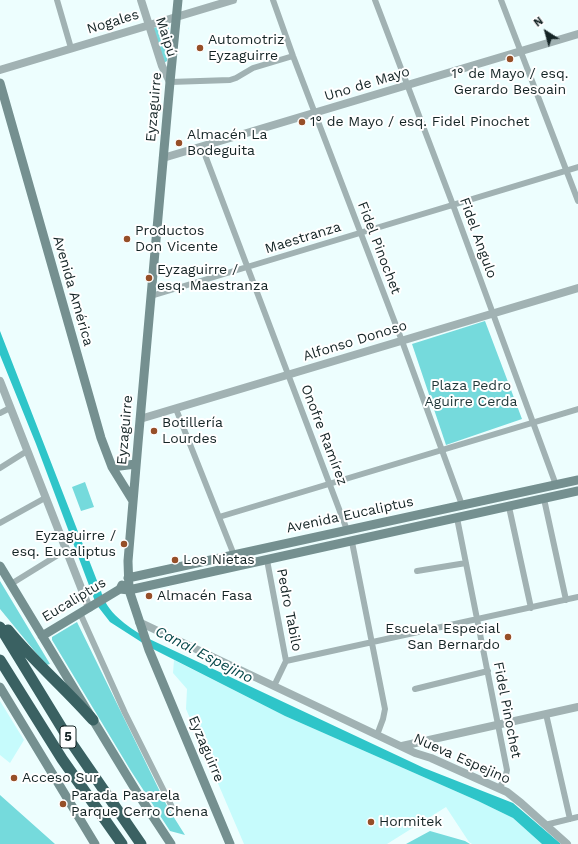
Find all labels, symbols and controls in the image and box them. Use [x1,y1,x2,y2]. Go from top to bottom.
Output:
street label: Nogales [85,6,141,38]
north arrow [526,12,566,52]
text: N [531,14,546,30]
street label: Maipú [152,15,180,59]
place label: Automotriz Eyzaguirre [208,32,284,64]
marker: Automotriz Eyzaguirre [195,43,205,53]
marker: 1° de Mayo / esq. Gerardo Besoain [505,54,515,64]
street label: Uno de Mayo [322,63,412,105]
place label: 1° de Mayo / esq. Gerardo Besoain [452,66,568,98]
street label: Eyzaguirre [143,71,165,143]
place label: 1° de Mayo / esq. Fidel Pinochet [310,114,529,130]
marker: 1° de Mayo / esq. Fidel Pinochet [297,117,307,127]
place label: Almacén La Bodeguita [187,127,267,160]
marker: Almacén La Bodeguita [174,138,184,148]
street label: Fidel Angulo [456,195,500,281]
street label: Fidel Pinochet [354,199,404,297]
street label: Maestranza [263,218,343,258]
place label: Productos Don Vicente [135,223,218,256]
street label: Avenida América [49,234,97,348]
marker: Productos Don Vicente [122,234,132,244]
place label: Eyzaguirre / esq. Maestranza [157,262,268,294]
marker: Eyzaguirre / esq. Maestranza [144,273,154,283]
street label: Alfonso Donoso [301,317,409,365]
park label: Plaza Pedro Aguirre Cerda [425,378,517,410]
street label: Onofre Ramírez [297,382,351,488]
street label: Eyzaguirre [114,394,136,466]
place label: Botillería Lourdes [162,415,223,448]
marker: Botillería Lourdes [149,426,159,436]
street label: Avenida Eucaliptus [285,493,415,537]
place label: Eyzaguirre / esq. Eucaliptus [12,528,116,560]
marker: Eyzaguirre / esq. Eucaliptus [119,539,129,549]
place label: Los Nietas [183,552,255,568]
marker: Los Nietas [170,555,180,565]
street label: Pedro Tabilo [273,567,305,653]
street label: Eucaliptus [39,574,109,626]
place label: Almacén Fasa [157,588,252,604]
marker: Almacén Fasa [144,591,154,601]
place label: Escuela Especial San Bernardo [385,621,500,654]
water label: Canal Espejino [152,623,256,687]
marker: Escuela Especial San Bernardo [503,632,513,642]
street label: Fidel Pinochet [489,660,525,760]
street label: Eyzaguirre [185,713,227,785]
road number: 5 [60,726,76,748]
street label: Nueva Espejino [411,730,513,788]
place label: Acceso Sur [22,770,99,786]
marker: Acceso Sur [9,773,19,783]
place label: Parada Pasarela Parque Cerro Chena [71,788,208,820]
marker: Parada Pasarela Parque Cerro Chena [58,799,68,809]
place label: Hormitek [379,814,442,830]
marker: Hormitek [366,817,376,827]

